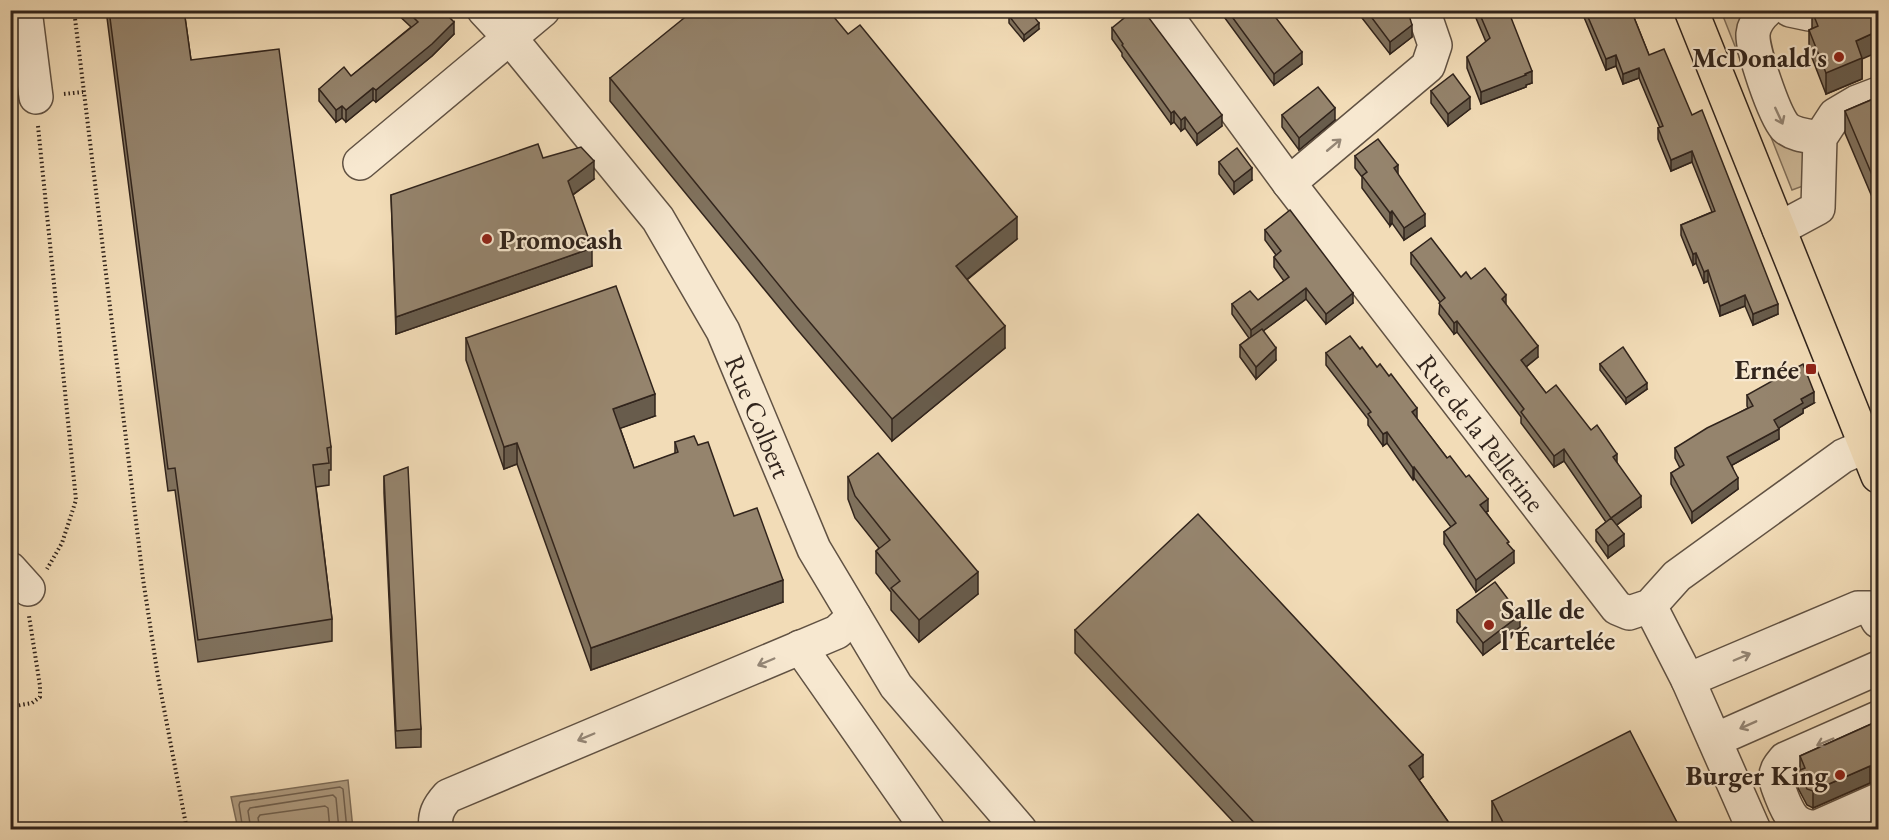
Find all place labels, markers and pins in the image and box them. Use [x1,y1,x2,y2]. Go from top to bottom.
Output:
place label: McDonald's [1692,40,1827,75]
marker: McDonald's [1832,50,1846,64]
place label: Promocash [499,222,623,257]
marker: Promocash [480,232,494,246]
place label: Ernée [1735,352,1799,387]
marker: Ernée [1804,362,1818,376]
place label: Salle de l'Écartelée [1501,592,1615,658]
marker: Salle de l'Écartelée [1482,618,1496,632]
place label: Burger King [1686,758,1828,793]
marker: Burger King [1833,768,1847,782]

